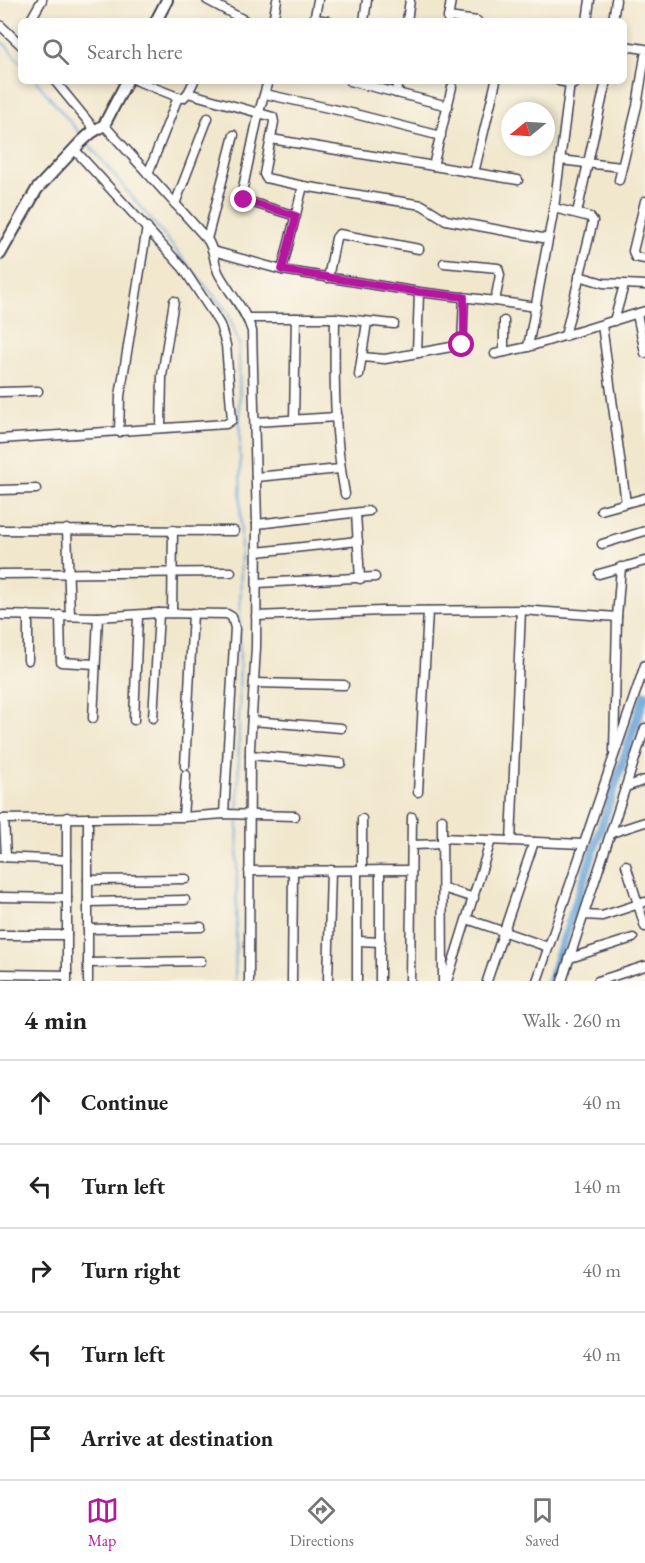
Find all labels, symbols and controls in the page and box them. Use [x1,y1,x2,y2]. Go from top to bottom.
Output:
search box [18,18,627,84]
icon: search [39,35,72,68]
text: Search here [87,37,182,66]
north arrow [501,102,555,156]
route end [230,186,256,212]
route start [448,331,474,357]
text: 4 min [24,1003,87,1037]
text: Walk · 260 m [522,1007,621,1033]
icon: ahead [24,1086,57,1119]
text: Continue [81,1088,168,1117]
text: 40 m [582,1089,621,1115]
icon: left [24,1170,57,1203]
text: Turn left [81,1172,165,1201]
text: 140 m [573,1173,621,1199]
icon: right [24,1254,57,1287]
text: Turn right [81,1256,180,1285]
text: 40 m [582,1257,621,1283]
icon: left [24,1338,57,1371]
text: Turn left [81,1340,165,1369]
text: 40 m [582,1341,621,1367]
icon: arrive [24,1422,57,1455]
text: Arrive at destination [81,1424,273,1453]
tab: Map [86,1494,119,1551]
tab: Directions [290,1494,354,1551]
tab: Saved [525,1494,559,1551]

